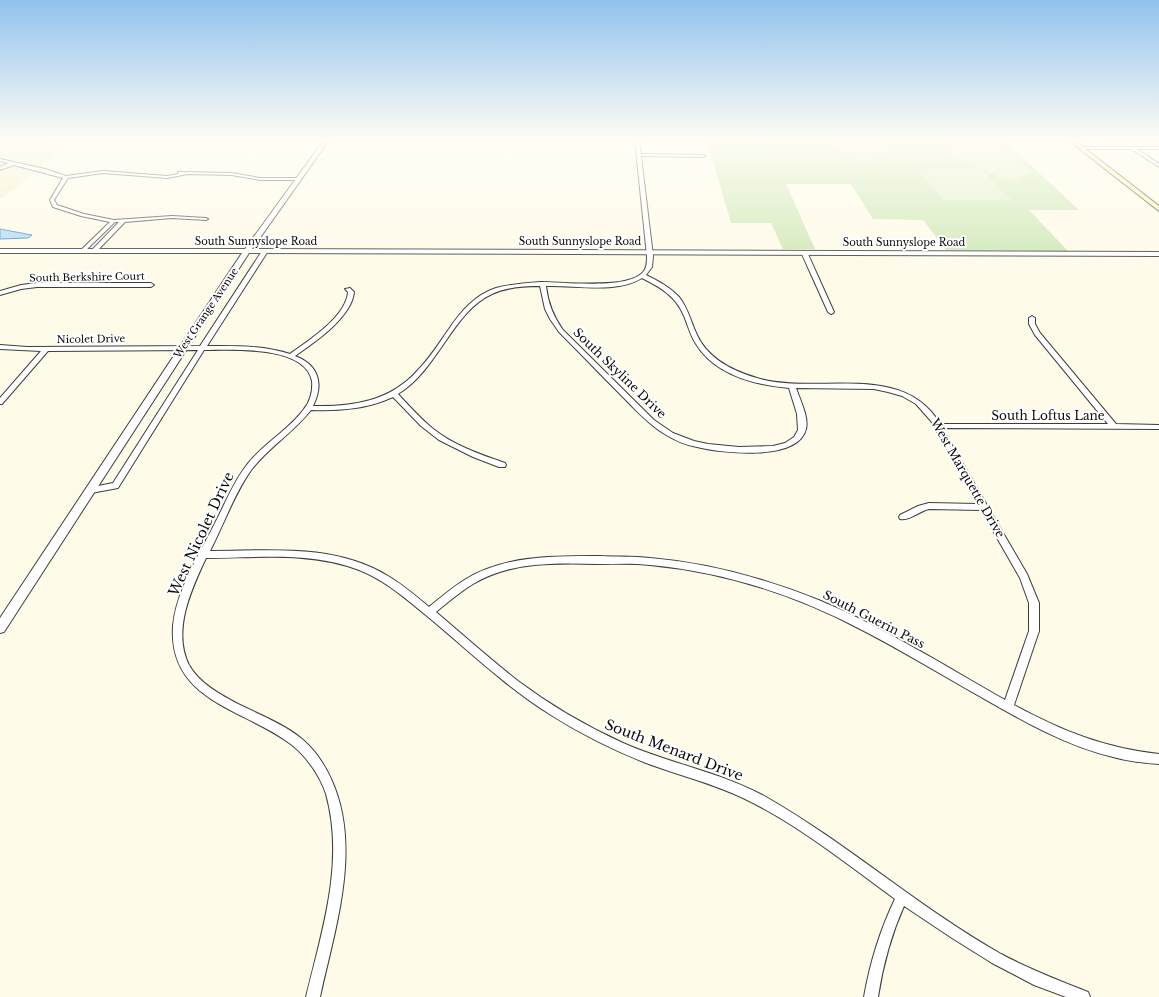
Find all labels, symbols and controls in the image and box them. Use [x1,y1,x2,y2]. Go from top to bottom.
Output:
street label: South Sunnyslope Road [195,235,318,248]
street label: South Sunnyslope Road [519,235,642,248]
street label: South Sunnyslope Road [843,236,966,249]
street label: West Grange Avenue [170,265,241,361]
street label: South Berkshire Court [29,269,145,285]
street label: South Skyline Drive [570,325,670,421]
street label: Nicolet Drive [57,332,126,346]
street label: South Loftus Lane [991,408,1105,423]
street label: West Marquette Drive [927,415,1008,540]
street label: West Nicolet Drive [164,469,238,600]
street label: South Guerin Pass [821,587,927,651]
street label: South Menard Drive [602,715,746,785]

